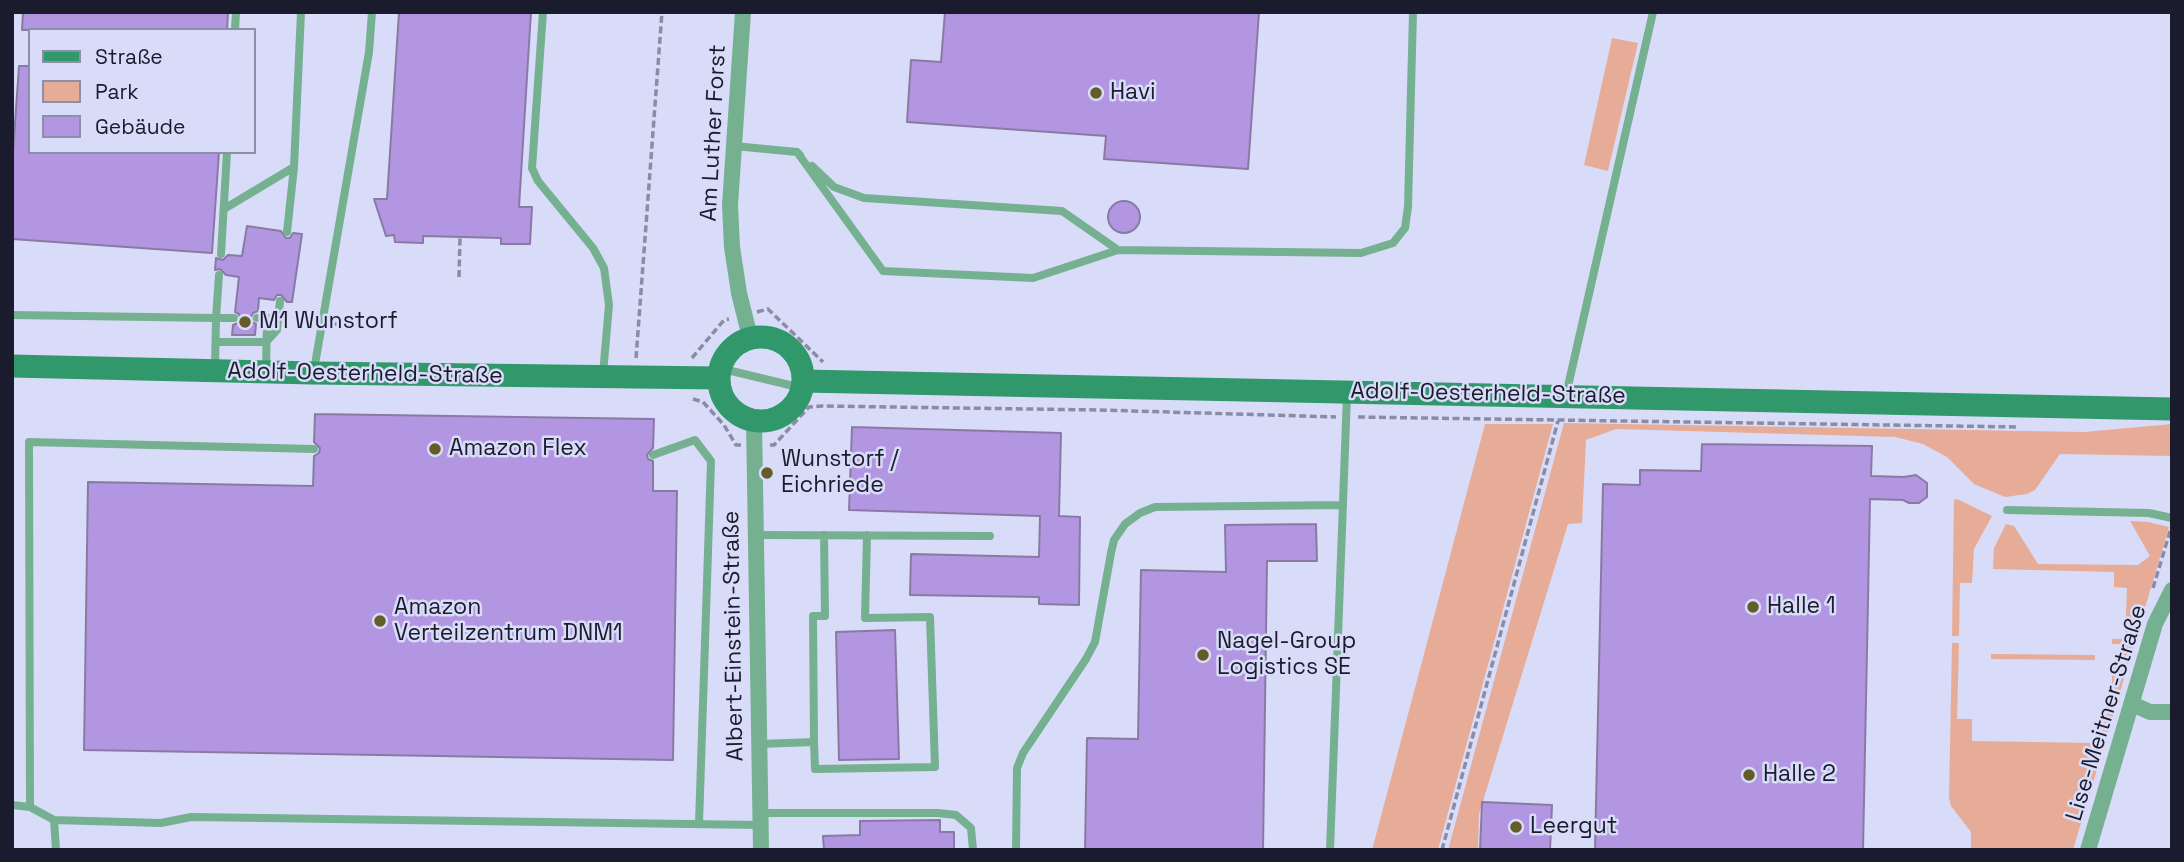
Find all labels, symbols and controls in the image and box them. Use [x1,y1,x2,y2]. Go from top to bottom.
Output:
legend [28,28,256,154]
text: Straße [95,43,163,70]
street label: Am Luther Forst [696,44,732,222]
text: Park [95,78,139,105]
place label: Havi [1110,79,1156,107]
marker: Havi [1088,85,1104,101]
text: Gebäude [95,113,185,140]
place label: M1 Wunstorf [259,308,398,336]
marker: M1 Wunstorf [237,314,253,330]
street label: Adolf-Oesterheld-Straße [227,358,503,390]
street label: Adolf-Oesterheld-Straße [1350,378,1626,410]
place label: Amazon Flex [449,435,587,463]
marker: Amazon Flex [427,441,443,457]
place label: Wunstorf / Eichriede [781,446,899,500]
marker: Wunstorf / Eichriede [759,465,775,481]
street label: Albert-Einstein-Straße [718,510,750,762]
place label: Halle 1 [1767,593,1836,621]
place label: Amazon Verteilzentrum DNM1 [394,594,623,648]
marker: Halle 1 [1745,599,1761,615]
street label: Lise-Meitner-Straße [2061,602,2153,824]
marker: Amazon Verteilzentrum DNM1 [372,613,388,629]
place label: Nagel-Group Logistics SE [1217,628,1356,682]
marker: Nagel-Group Logistics SE [1195,647,1211,663]
place label: Halle 2 [1763,761,1836,789]
marker: Halle 2 [1741,767,1757,783]
place label: Leergut [1530,813,1617,841]
marker: Leergut [1508,819,1524,835]

